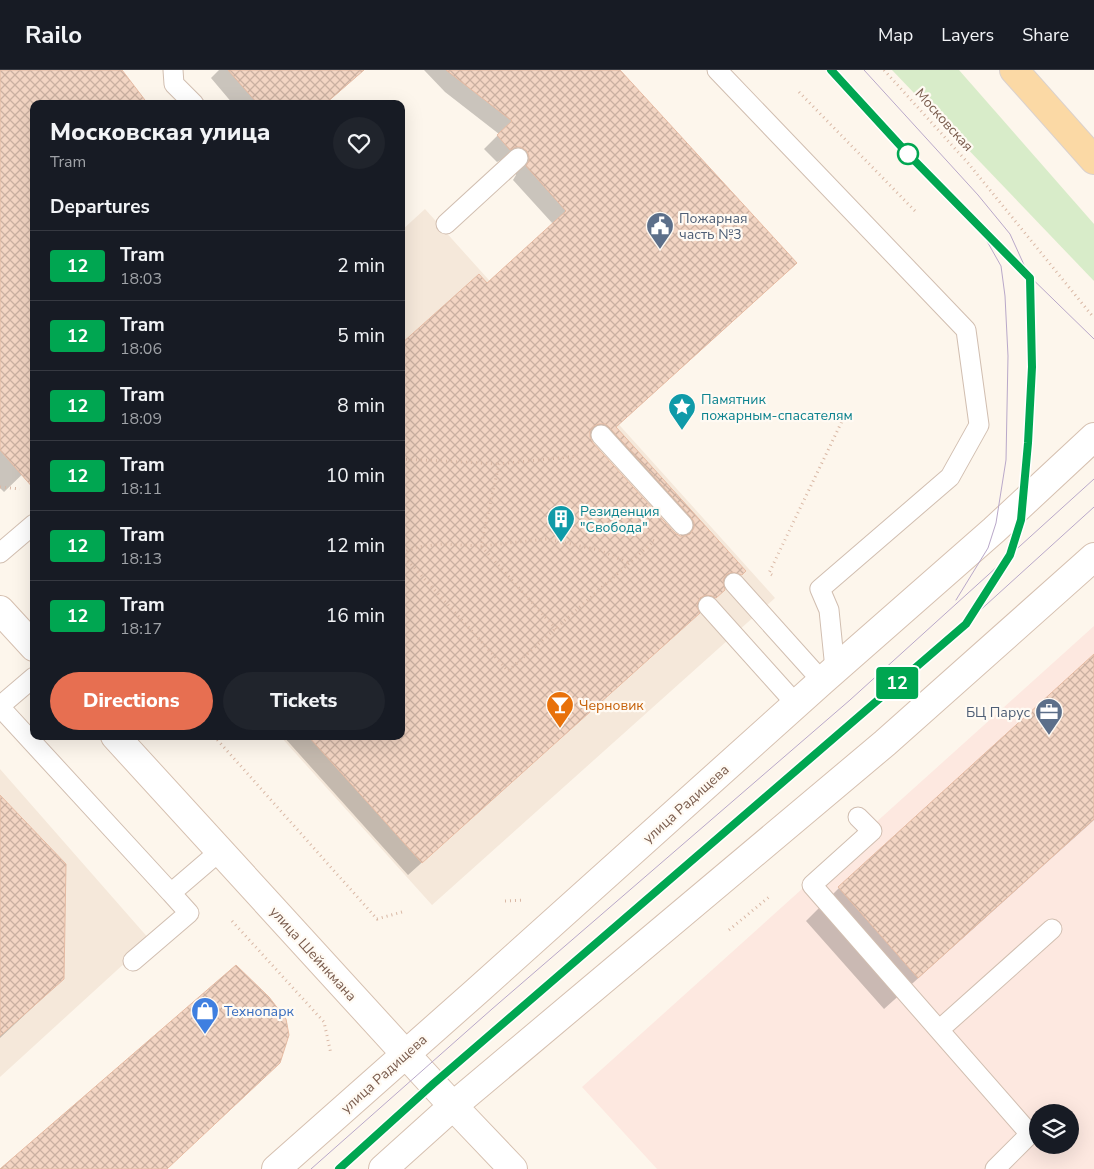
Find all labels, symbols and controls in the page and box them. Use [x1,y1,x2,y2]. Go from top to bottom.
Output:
text: Railo [25,19,82,51]
text: Map [878,23,913,47]
text: Layers [941,23,994,47]
text: Share [1022,23,1069,47]
street label: Московская [911,84,977,156]
text: Московская улица [50,116,271,148]
button: heart [333,117,385,169]
unlabelled marker [897,143,919,165]
text: Tram [50,151,86,173]
text: Departures [50,194,150,220]
place label: Пожарная часть №3 [679,209,748,244]
public building icon: Пожарная часть №3 [645,211,675,250]
text: Tram [120,242,165,268]
text: 2 min [337,253,385,279]
text: 12 [67,254,88,278]
text: 18:03 [120,268,162,290]
text: Tram [120,312,165,338]
text: 5 min [337,323,385,349]
text: 12 [67,324,88,348]
text: 18:06 [120,338,162,360]
text: Tram [120,382,165,408]
place label: Памятник пожарным-спасателям [701,390,853,425]
place icon: Памятник пожарным-спасателям [667,392,697,431]
text: 8 min [337,393,385,419]
text: 12 [67,394,88,418]
text: 18:09 [120,408,162,430]
text: Tram [120,452,165,478]
text: 10 min [326,463,385,489]
text: 12 [67,464,88,488]
text: 18:11 [120,478,162,500]
place label: Резиденция "Свобода" [580,502,660,537]
building icon: Резиденция "Свобода" [546,504,576,543]
text: Tram [120,522,165,548]
text: 12 min [326,533,385,559]
text: 12 [67,534,88,558]
text: 18:13 [120,548,162,570]
text: Tram [120,592,165,618]
text: 16 min [326,603,385,629]
text: 12 [67,604,88,628]
text: 18:17 [120,618,162,640]
line badge: 12 [874,667,920,699]
text: 12 [886,671,908,695]
button: Directions [50,672,213,730]
button: Tickets [223,672,385,730]
bar icon: Черновик [545,690,575,729]
place label: Черновик [579,696,644,715]
office icon: БЦ Парус [1034,697,1064,736]
place label: БЦ Парус [966,703,1030,722]
street label: улица Радищева [639,760,733,848]
street label: улица Шейнкмана [265,903,361,1005]
shop icon: Технопарк [190,996,220,1035]
place label: Технопарк [224,1002,294,1021]
street label: улица Радищева [337,1030,431,1118]
map controls [1029,1104,1079,1154]
button: layers [1029,1104,1079,1154]

